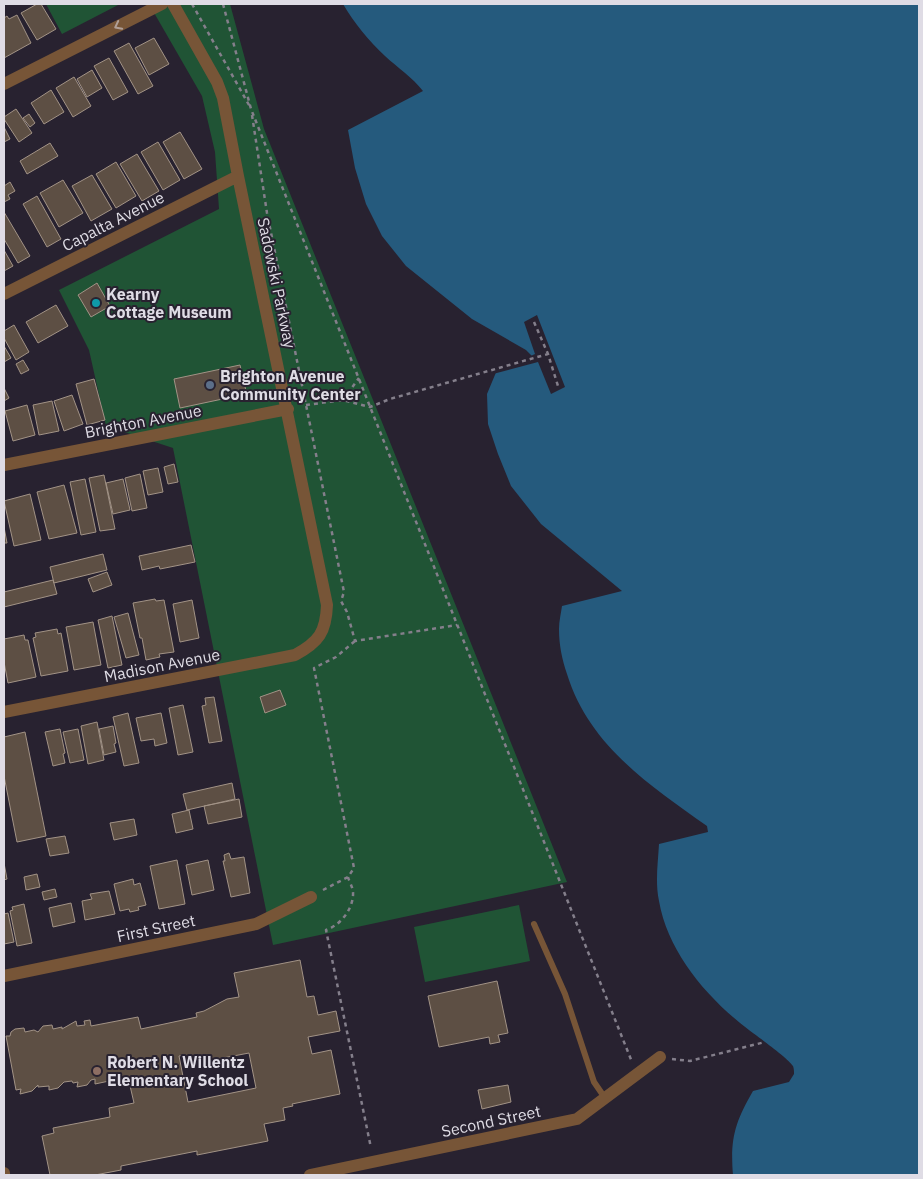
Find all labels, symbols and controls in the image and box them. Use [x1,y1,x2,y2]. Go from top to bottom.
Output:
one-way arrow [114,20,123,30]
street label: Capalta Avenue [59,187,168,255]
street label: Sadowski Parkway [253,216,301,350]
place label: Kearny Cottage Museum [106,284,232,322]
marker: Kearny Cottage Museum [90,297,102,309]
place label: Brighton Avenue Community Center [220,366,361,404]
marker: Brighton Avenue Community Center [204,379,216,391]
street label: Brighton Avenue [83,400,203,442]
street label: Madison Avenue [102,644,222,686]
street label: First Street [115,910,197,946]
place label: Robert N. Willentz Elementary School [107,1052,248,1090]
marker: Robert N. Willentz Elementary School [91,1065,103,1077]
street label: Second Street [440,1101,542,1141]

